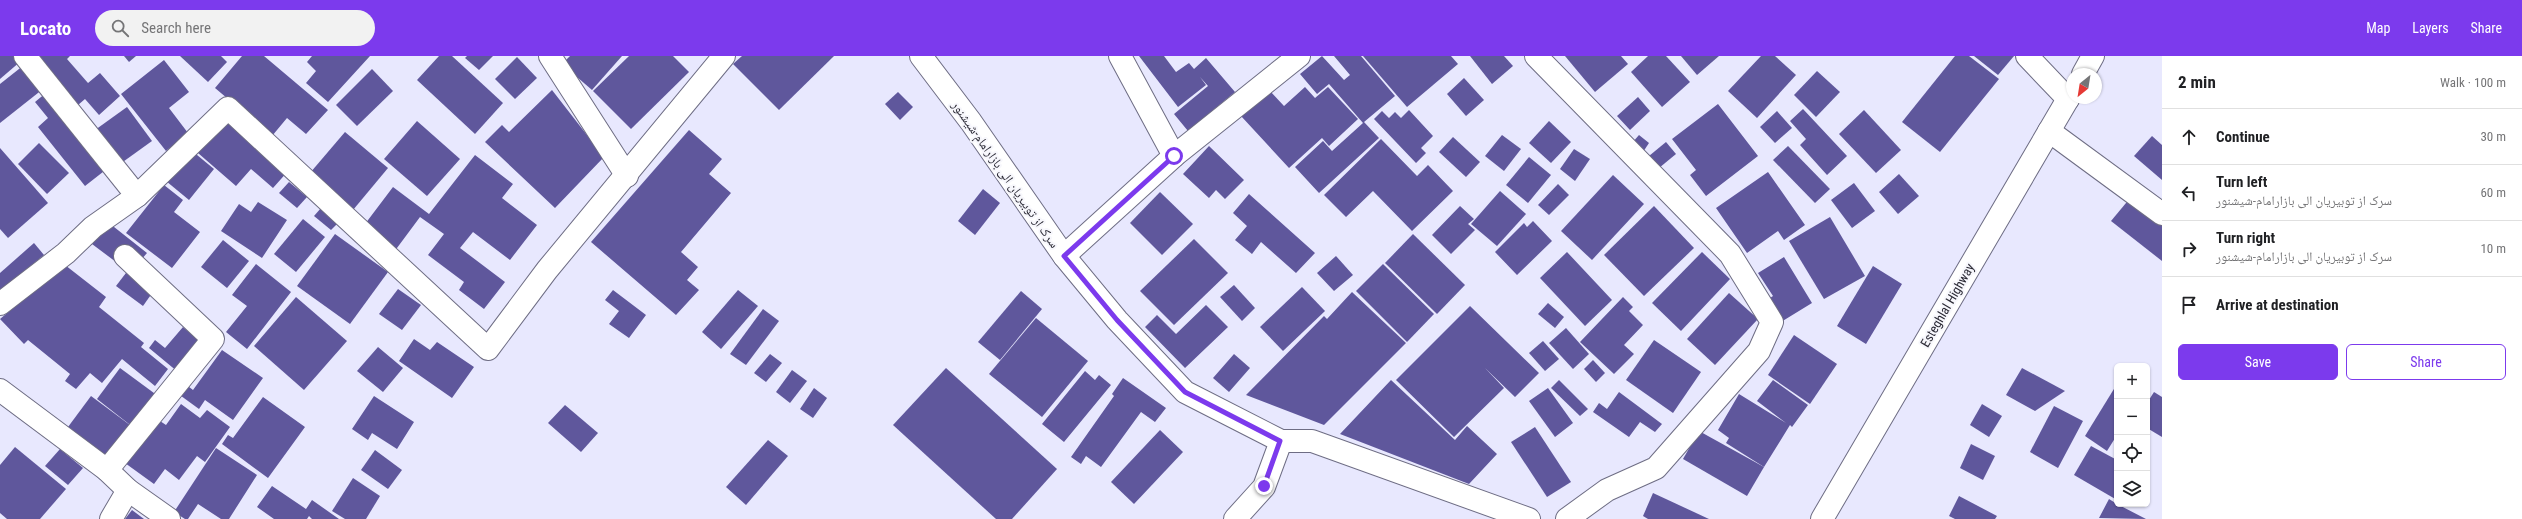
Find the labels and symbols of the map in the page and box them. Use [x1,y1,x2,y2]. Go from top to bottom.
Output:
north arrow [2066,68,2102,104]
street label: سرک از توبیریان الی بازارامام-شیشنور [948,97,1062,251]
route start [1165,147,1183,165]
street label: Esteghlal Highway [1917,260,1978,350]
route end [1255,477,1273,495]

